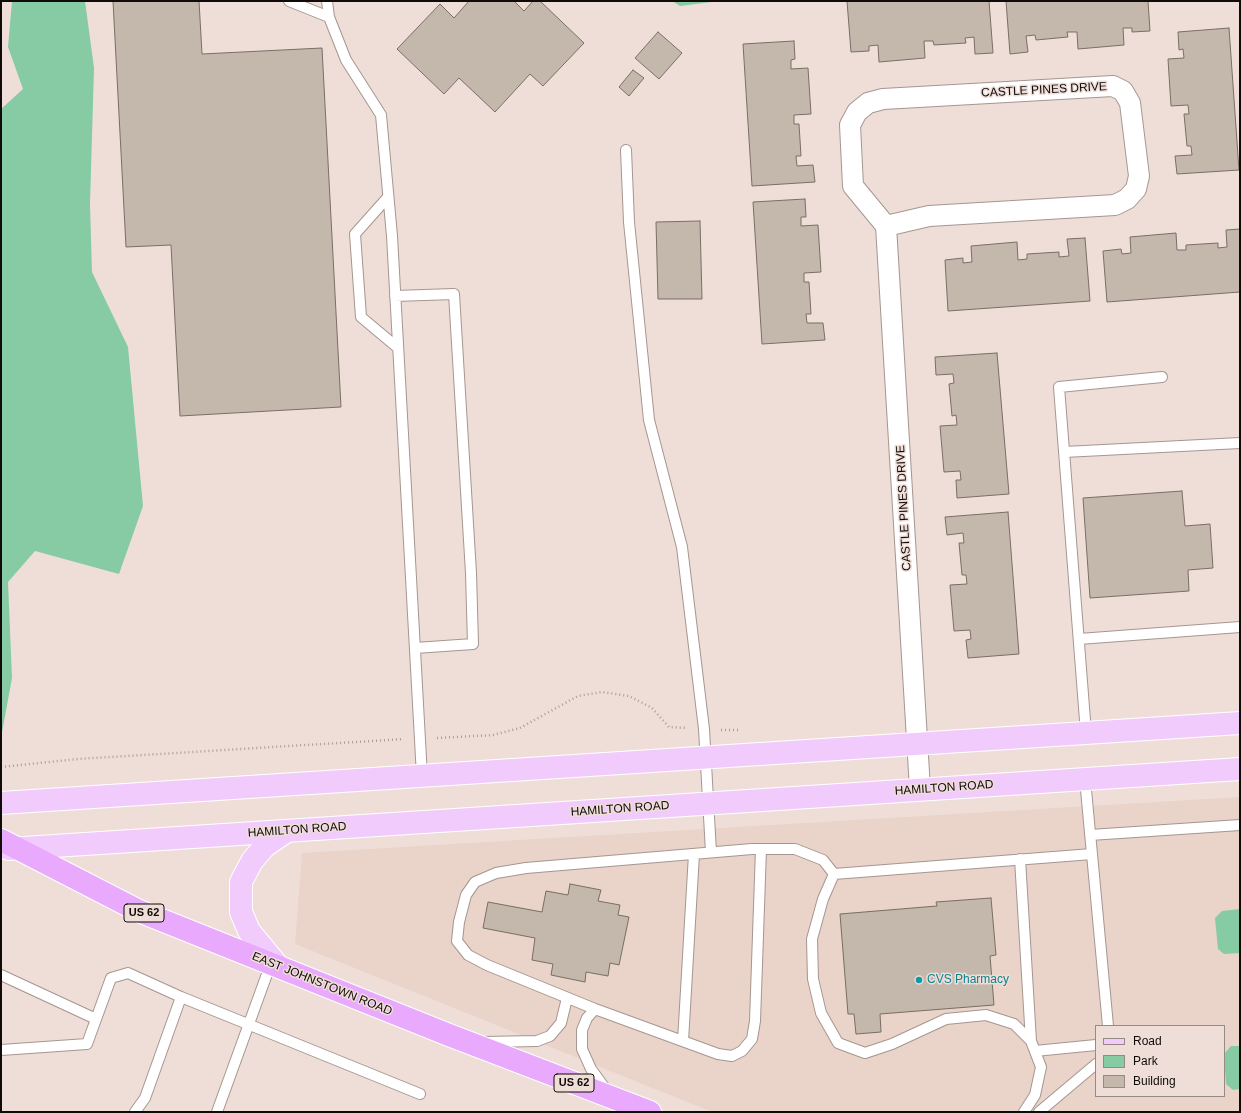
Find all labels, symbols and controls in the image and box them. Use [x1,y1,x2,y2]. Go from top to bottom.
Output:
street label: CASTLE PINES DRIVE [981,80,1107,100]
street label: CASTLE PINES DRIVE [894,445,914,571]
street label: HAMILTON ROAD [894,777,994,799]
street label: HAMILTON ROAD [570,798,670,820]
street label: HAMILTON ROAD [247,819,347,841]
road number: US 62 [124,904,164,922]
street label: EAST JOHNSTOWN ROAD [250,949,394,1019]
place label: CVS Pharmacy [927,973,1009,987]
marker: CVS Pharmacy [914,975,924,985]
legend [1095,1025,1225,1097]
text: Road [1133,1034,1162,1048]
text: Park [1133,1054,1158,1068]
road number: US 62 [554,1074,594,1092]
text: Building [1133,1074,1176,1088]

